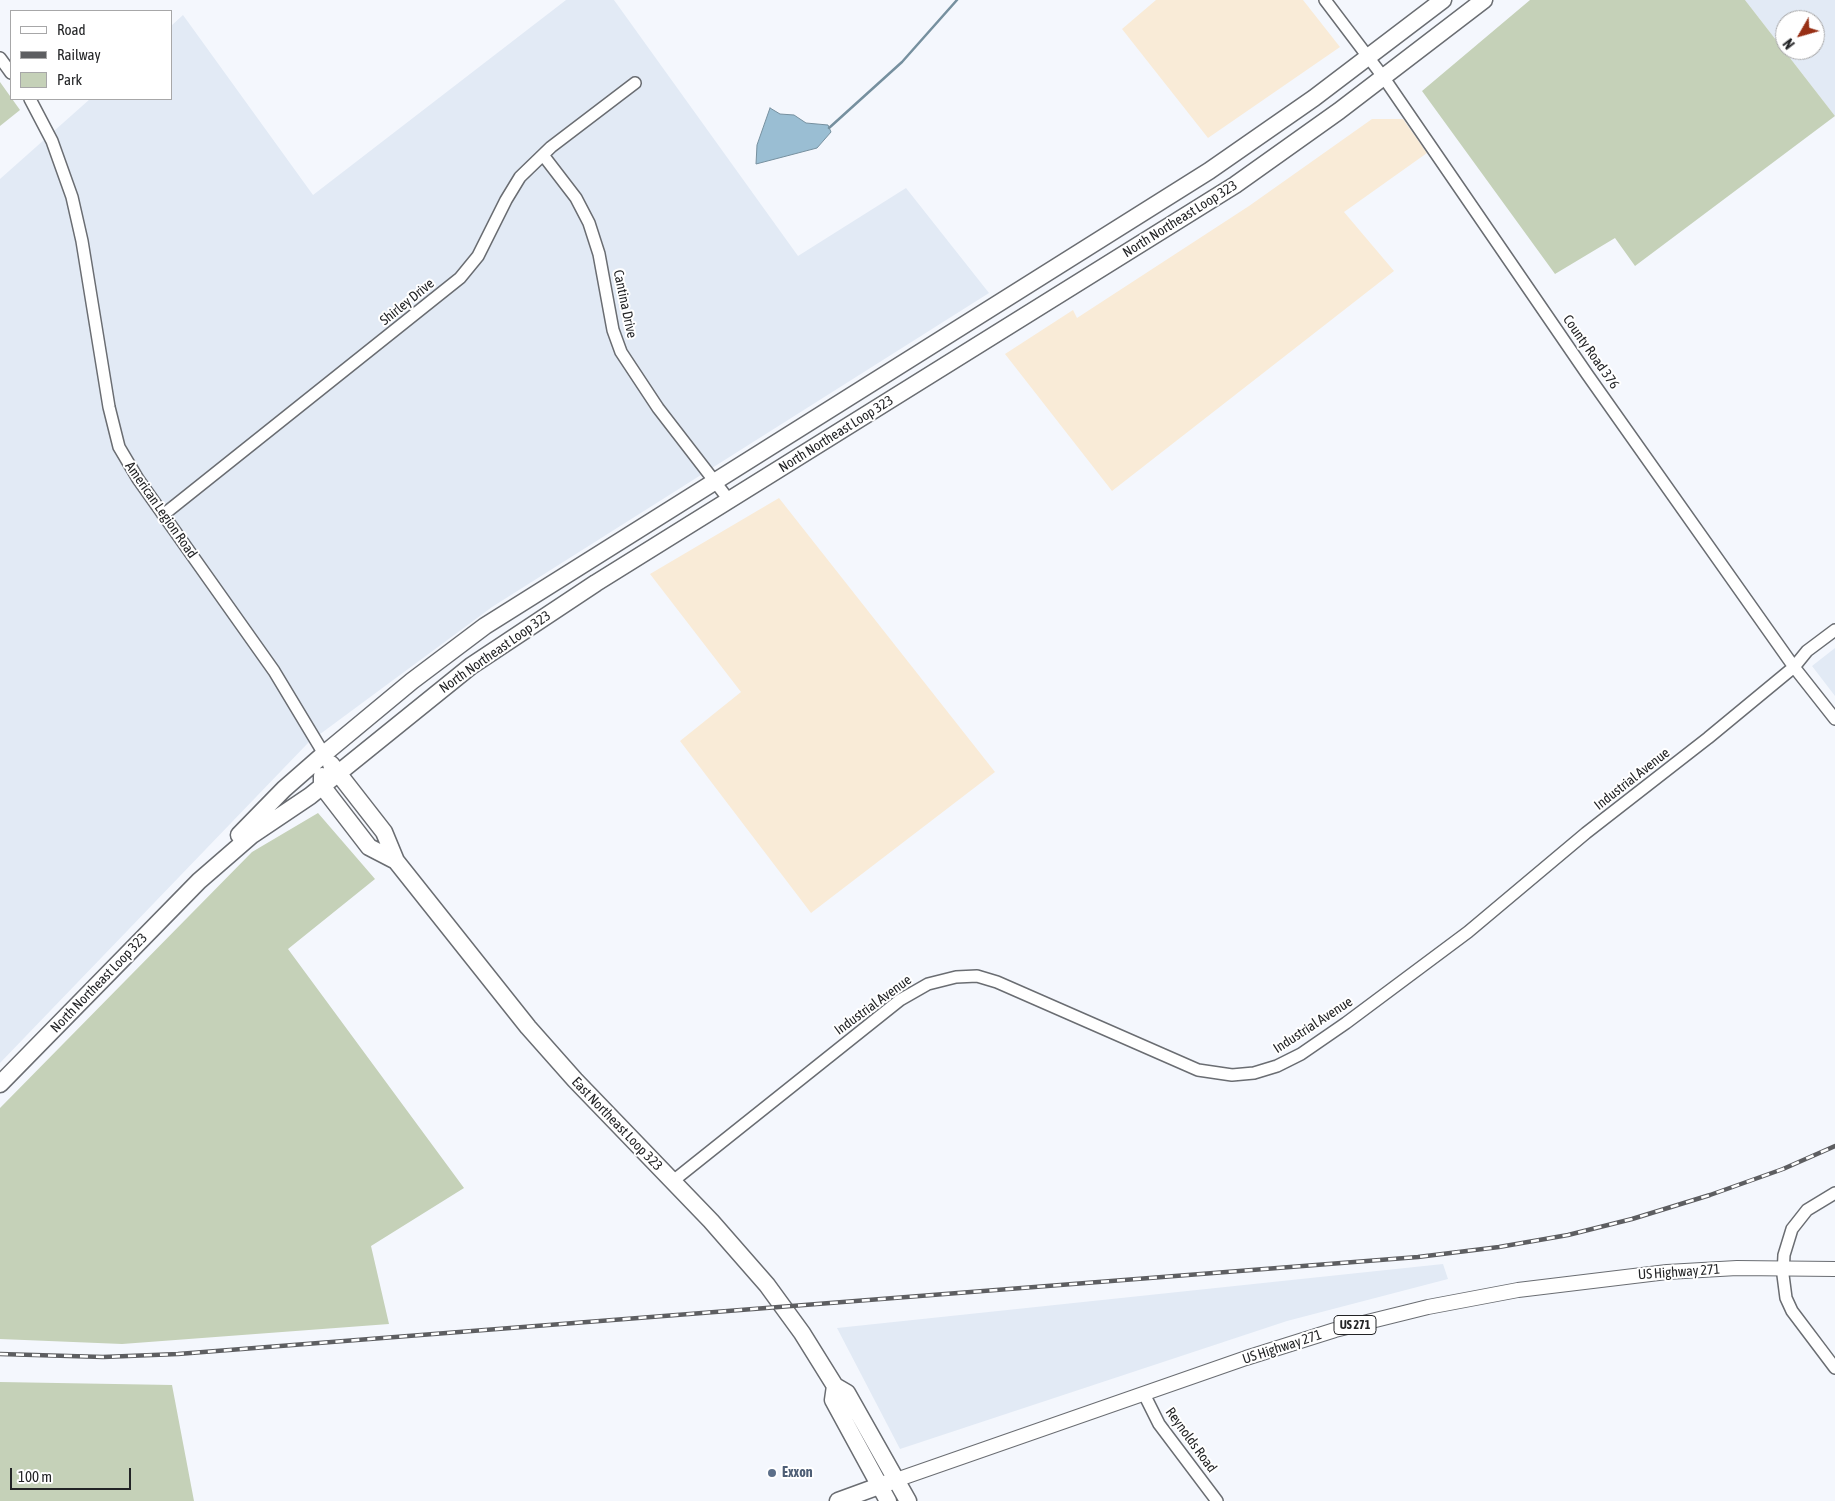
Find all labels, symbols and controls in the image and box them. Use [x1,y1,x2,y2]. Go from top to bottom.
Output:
legend [10,10,172,100]
north arrow [1775,10,1825,60]
text: Road [57,21,86,38]
text: N [1780,35,1798,52]
text: Railway [57,46,101,63]
text: Park [57,71,82,88]
street label: North Northeast Loop 323 [1120,177,1240,261]
street label: Cantina Drive [610,268,640,340]
street label: Shirley Drive [377,275,437,329]
street label: County Road 376 [1559,312,1623,392]
street label: North Northeast Loop 323 [776,392,896,476]
street label: American Legion Road [121,458,201,562]
street label: North Northeast Loop 323 [436,607,554,697]
street label: Industrial Avenue [1591,744,1673,814]
street label: North Northeast Loop 323 [47,930,151,1036]
street label: Industrial Avenue [831,971,915,1039]
street label: Industrial Avenue [1270,993,1356,1057]
street label: East Northeast Loop 323 [568,1074,666,1174]
street label: US Highway 271 [1637,1261,1721,1283]
road number: US 271 [1334,1316,1376,1334]
street label: US Highway 271 [1240,1326,1324,1368]
street label: Reynolds Road [1162,1404,1220,1476]
scale bar [12,1458,134,1490]
place label: Exxon [782,1465,813,1481]
marker: Exxon [766,1467,778,1479]
text: 100 m [18,1468,52,1485]

